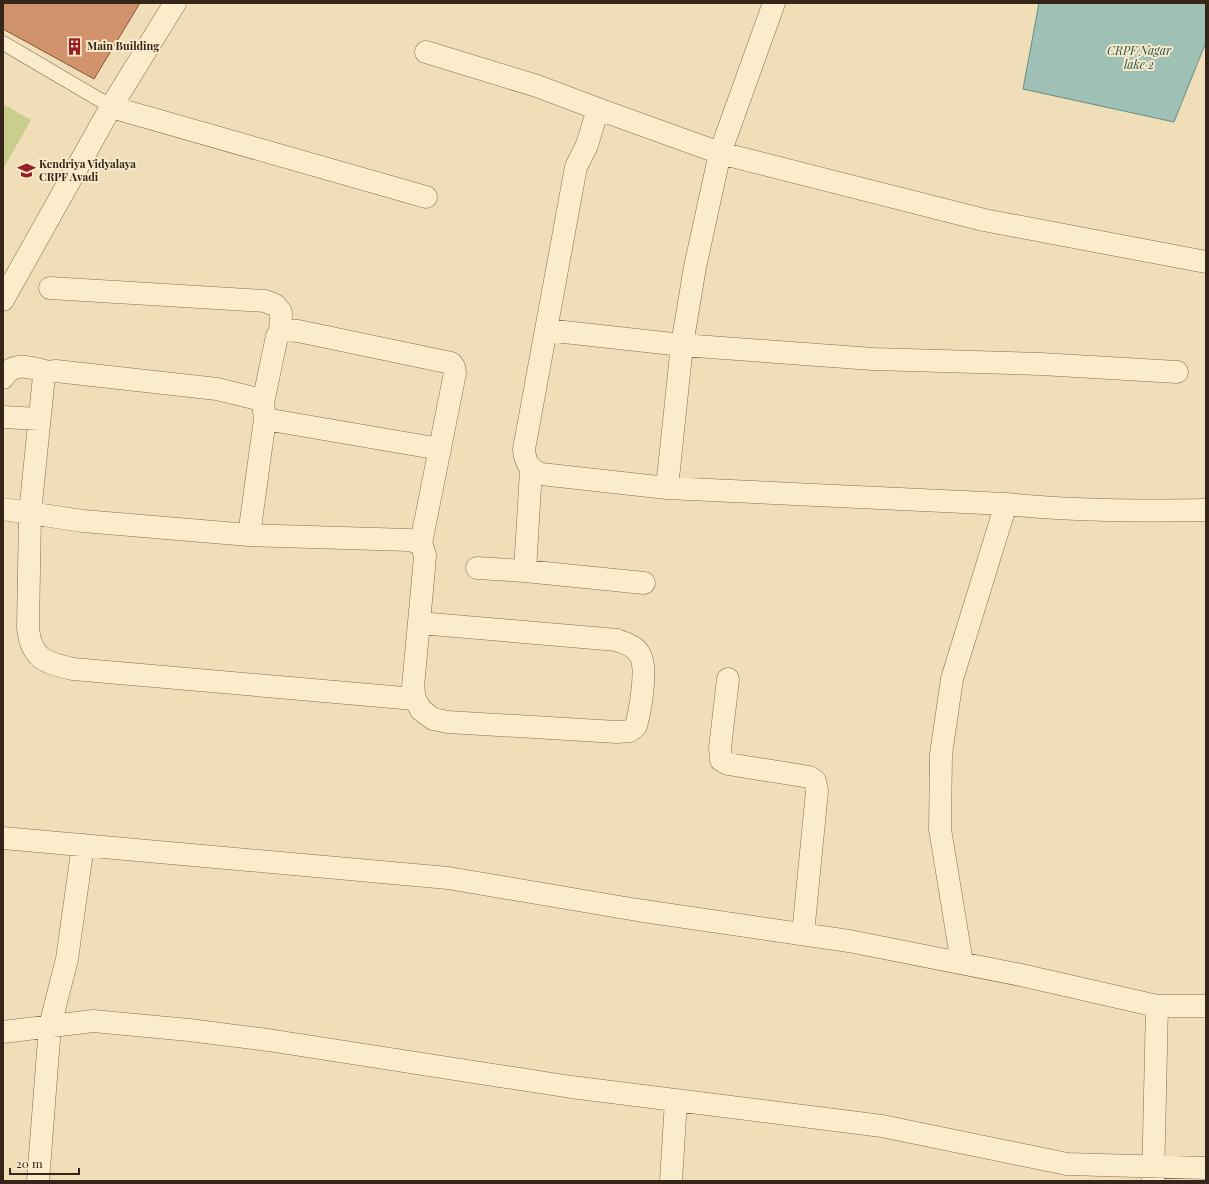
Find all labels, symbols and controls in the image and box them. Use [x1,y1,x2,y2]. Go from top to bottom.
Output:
building icon: Main Building [64,36,84,56]
place label: Main Building [87,38,160,53]
water label: CRPF Nagar lake 2 [1107,42,1172,72]
place label: Kendriya Vidyalaya CRPF Avadi [39,156,136,184]
school or university icon: Kendriya Vidyalaya CRPF Avadi [16,160,36,180]
scale bar [10,1150,79,1176]
text: 20 m [16,1155,43,1171]

